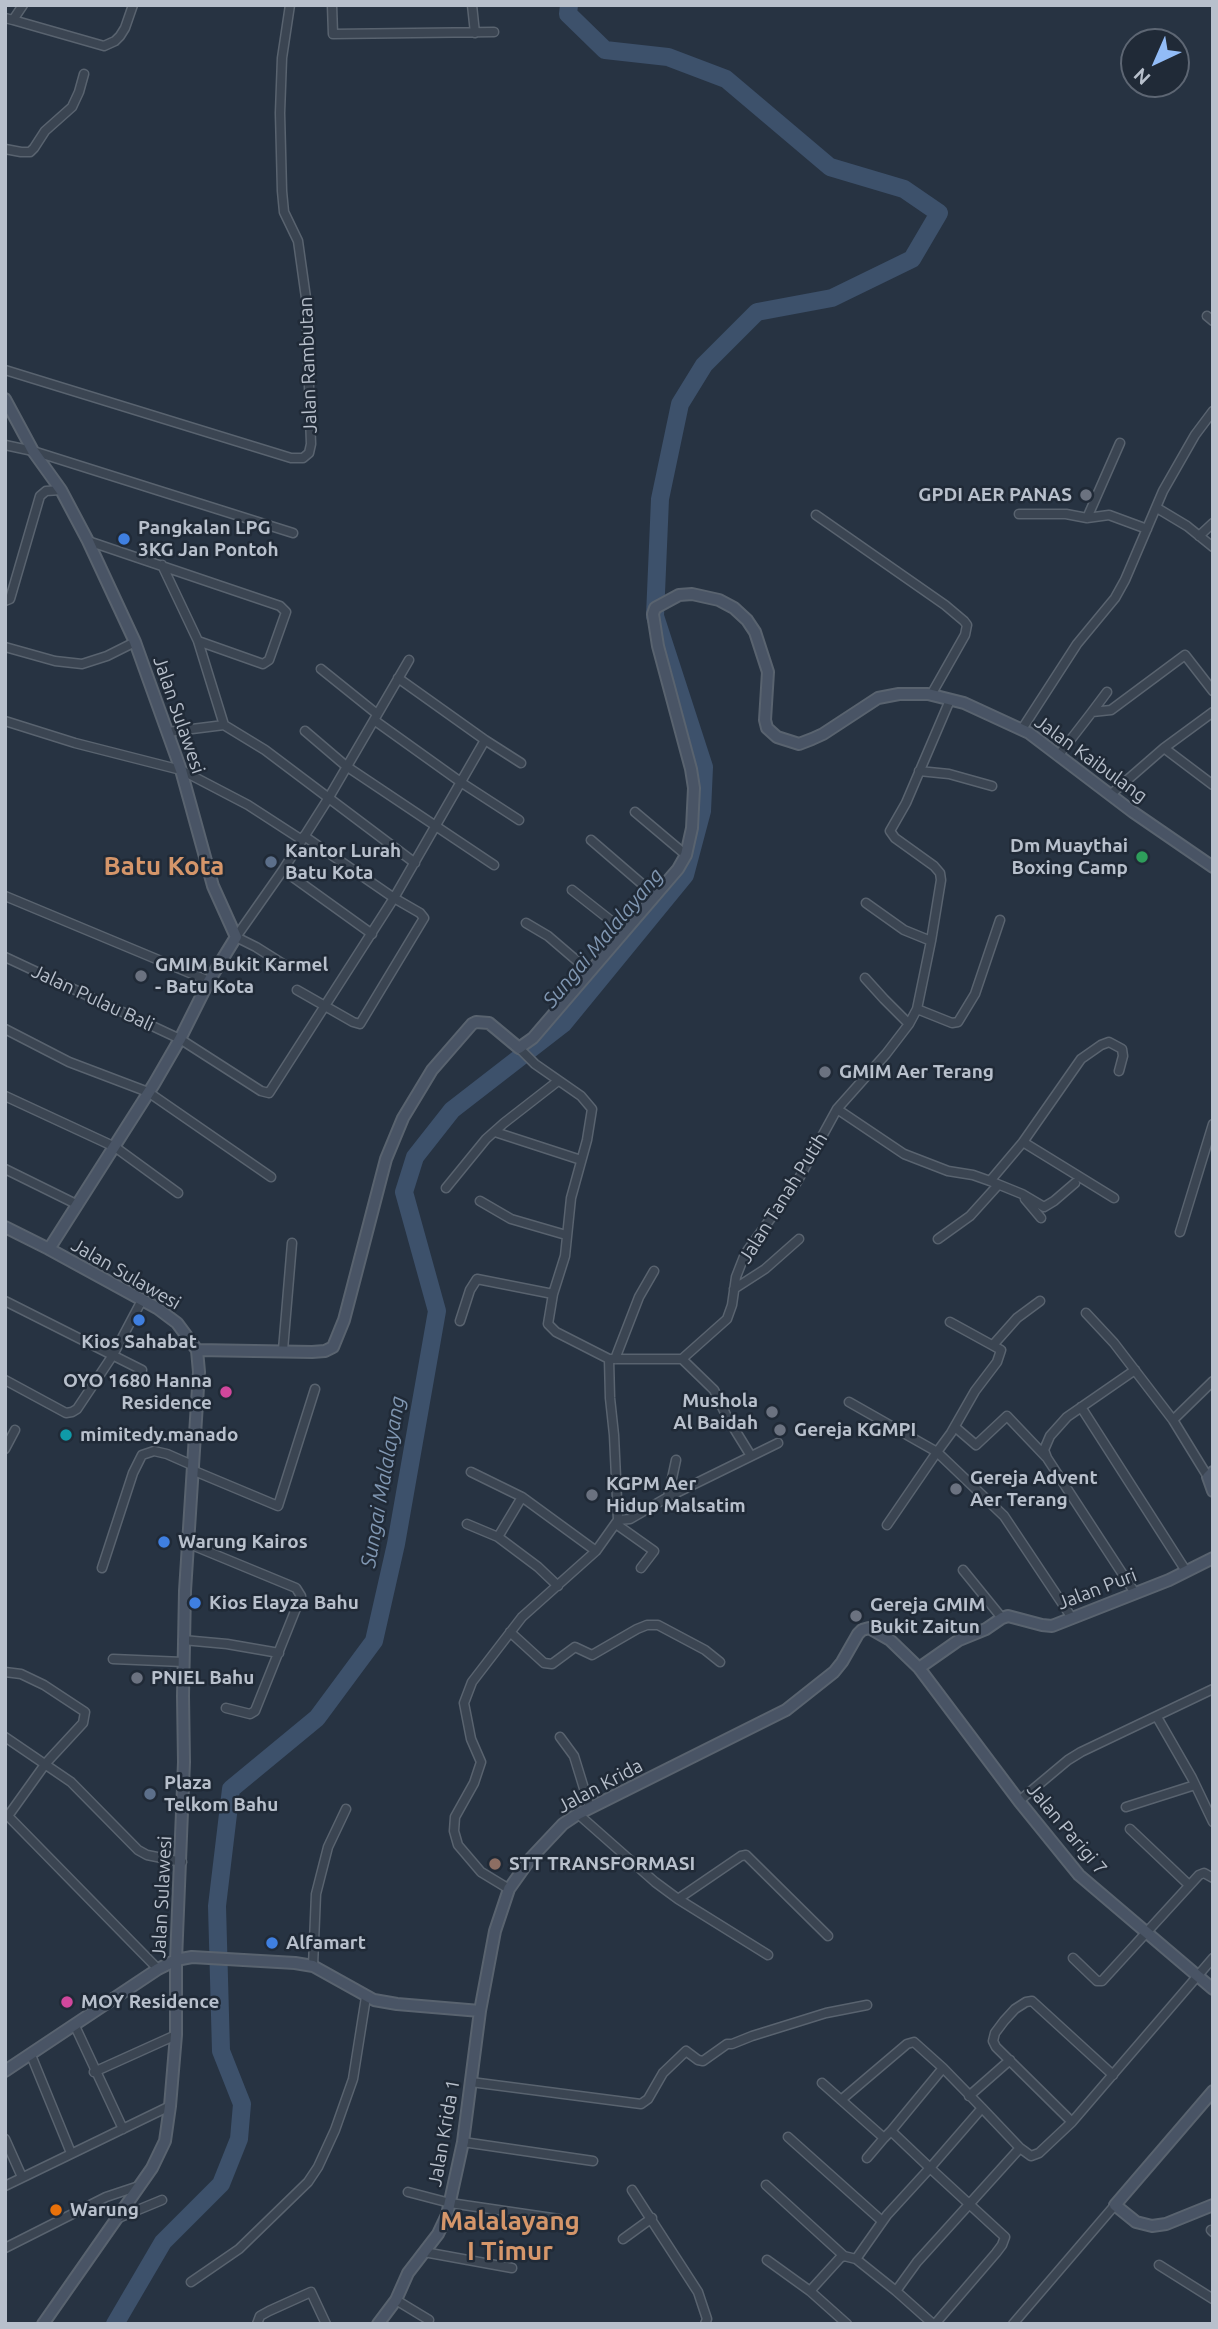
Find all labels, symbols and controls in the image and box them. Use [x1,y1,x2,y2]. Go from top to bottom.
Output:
north arrow [1120,28,1190,98]
text: N [1129,64,1155,90]
street label: Jalan Rambutan [294,296,322,434]
place label: GPDI AER PANAS [918,484,1072,506]
marker: GPDI AER PANAS [1078,487,1094,503]
place label: Pangkalan LPG 3KG Jan Pontoh [138,517,279,561]
marker: Pangkalan LPG 3KG Jan Pontoh [116,531,132,547]
street label: Jalan Sulawesi [148,653,210,777]
street label: Jalan Kaibulang [1030,711,1152,807]
place label: Dm Muaythai Boxing Camp [1010,835,1128,879]
place label: Kantor Lurah Batu Kota [285,840,401,884]
marker: Dm Muaythai Boxing Camp [1134,849,1150,865]
district label: Batu Kota [104,850,224,882]
marker: Kantor Lurah Batu Kota [263,854,279,870]
water label: Sungai Malalayang [537,863,669,1013]
place label: GMIM Bukit Karmel - Batu Kota [155,954,328,998]
street label: Jalan Pulau Bali [28,960,158,1036]
marker: GMIM Bukit Karmel - Batu Kota [133,968,149,984]
place label: GMIM Aer Terang [839,1061,994,1083]
marker: GMIM Aer Terang [817,1064,833,1080]
street label: Jalan Tanah Putih [734,1129,832,1267]
street label: Jalan Sulawesi [67,1233,185,1315]
marker: Kios Sahabat [131,1312,147,1328]
place label: Kios Sahabat [81,1331,197,1353]
place label: OYO 1680 Hanna Residence [63,1370,212,1414]
marker: OYO 1680 Hanna Residence [218,1384,234,1400]
place label: Mushola Al Baidah [673,1390,758,1434]
water label: Sungai Malalayang [355,1394,411,1570]
marker: Mushola Al Baidah [764,1404,780,1420]
place label: Gereja KGMPI [794,1419,916,1441]
marker: Gereja KGMPI [772,1422,788,1438]
place label: mimitedy.manado [80,1424,238,1446]
marker: mimitedy.manado [58,1427,74,1443]
place label: Gereja Advent Aer Terang [970,1467,1098,1511]
place label: KGPM Aer Hidup Malsatim [606,1473,746,1517]
marker: Gereja Advent Aer Terang [948,1481,964,1497]
marker: KGPM Aer Hidup Malsatim [584,1487,600,1503]
place label: Warung Kairos [178,1531,308,1553]
marker: Warung Kairos [156,1534,172,1550]
street label: Jalan Puri [1054,1563,1140,1615]
place label: Kios Elayza Bahu [209,1592,359,1614]
place label: Gereja GMIM Bukit Zaitun [870,1594,985,1638]
marker: Kios Elayza Bahu [187,1595,203,1611]
marker: Gereja GMIM Bukit Zaitun [848,1608,864,1624]
place label: PNIEL Bahu [151,1667,254,1689]
marker: PNIEL Bahu [129,1670,145,1686]
street label: Jalan Krida [553,1754,647,1818]
place label: Plaza Telkom Bahu [164,1772,278,1816]
street label: Jalan Parigi 7 [1022,1779,1112,1879]
marker: Plaza Telkom Bahu [142,1786,158,1802]
street label: Jalan Sulawesi [147,1835,177,1959]
place label: STT TRANSFORMASI [509,1853,695,1875]
marker: STT TRANSFORMASI [487,1856,503,1872]
place label: Alfamart [286,1932,366,1954]
marker: Alfamart [264,1935,280,1951]
place label: MOY Residence [81,1991,219,2013]
marker: MOY Residence [59,1994,75,2010]
street label: Jalan Krida 1 [423,2078,465,2188]
place label: Warung [70,2199,139,2221]
marker: Warung [48,2202,64,2218]
district label: Malalayang I Timur [440,2205,580,2266]

